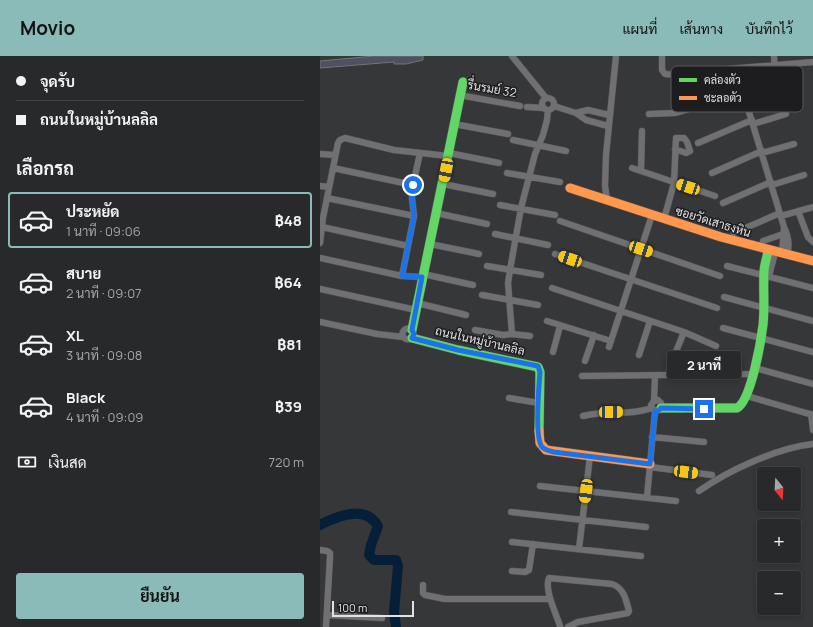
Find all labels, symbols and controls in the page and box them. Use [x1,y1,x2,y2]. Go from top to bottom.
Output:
text: Movio [20,15,75,41]
text: แผนที่ [622,19,657,38]
text: เส้นทาง [679,19,723,38]
text: บันทึกไว้ [745,19,793,38]
legend [671,66,803,112]
text: จุดรับ [40,71,75,92]
text: คล่องตัว [704,72,741,87]
street label: รื่นรมย์ 32 [465,74,518,101]
text: ชะลอตัว [704,90,742,105]
text: ถนนในหมู่บ้านลลิล [40,109,158,130]
text: เลือกรถ [16,156,74,180]
car [438,157,454,183]
route start [404,176,422,194]
car [675,178,701,196]
text: ประหยัด [66,201,119,222]
icon: car [18,202,54,238]
street label: ซอยวัดเสาธงหิน [673,202,753,241]
text: ฿48 [275,210,302,231]
text: 1 นาที · 09:06 [66,222,141,240]
car [628,240,654,258]
car [557,249,583,269]
text: สบาย [66,263,101,284]
icon: car [18,264,54,300]
text: ฿64 [275,272,302,293]
text: 2 นาที · 09:07 [66,284,142,302]
street label: ถนนในหมู่บ้านลลิล [434,322,527,359]
text: XL [66,325,84,346]
icon: car [18,326,54,362]
text: ฿81 [277,334,302,355]
text: 3 นาที · 09:08 [66,346,142,364]
callout: 2 นาที [667,351,741,379]
text: 2 นาที [687,356,721,374]
text: Black [66,387,105,408]
icon: car [18,388,54,424]
text: ฿39 [275,396,302,417]
route end [695,400,713,418]
car [599,406,623,418]
text: 4 นาที · 09:09 [66,408,143,426]
icon: cash [16,451,38,473]
text: เงินสด [48,452,87,473]
text: 720 m [269,453,304,471]
car [673,465,699,479]
north arrow [757,467,801,511]
map controls [757,467,801,615]
car [578,478,594,504]
button: + [757,519,801,563]
button: − [757,571,801,615]
button: ยืนยัน [16,573,304,619]
scale bar [332,599,414,618]
text: 100 m [338,600,367,615]

